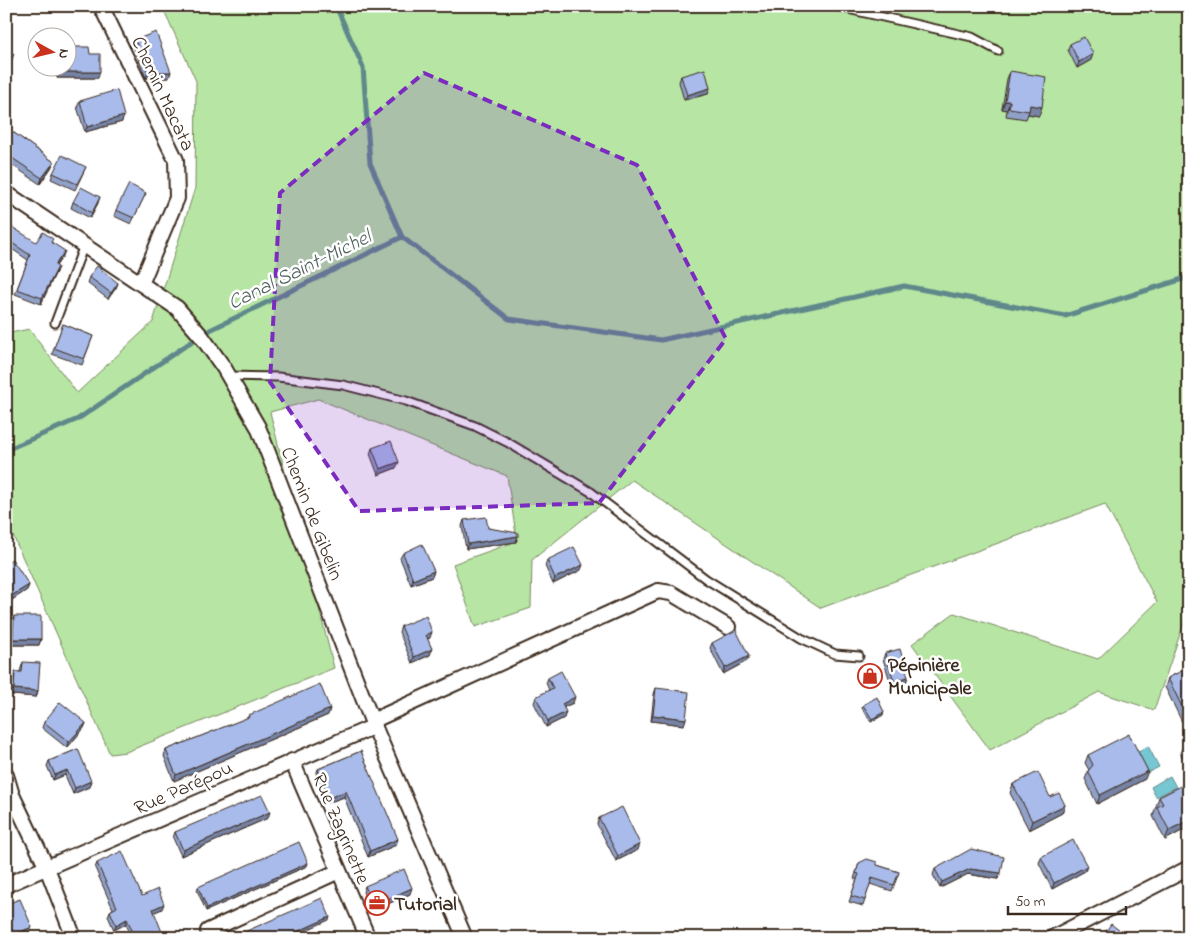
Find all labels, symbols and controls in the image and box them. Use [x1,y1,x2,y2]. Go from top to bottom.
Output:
north arrow [28,28,78,78]
street label: Chemin Macata [122,32,201,156]
text: N [52,47,74,60]
water label: Canal Saint-Michel [223,222,379,318]
street label: Chemin de Gibelin [272,443,350,585]
place label: Pépinière Municipale [888,652,972,704]
shop icon: Pépinière Municipale [857,663,883,689]
street label: Rue Parépou [130,755,238,824]
street label: Rue Zagrinette [302,769,376,890]
scale bar [1008,884,1125,916]
office icon: Tutorial [364,890,390,916]
place label: Tutorial [394,891,457,920]
text: 50 m [1015,891,1046,913]

